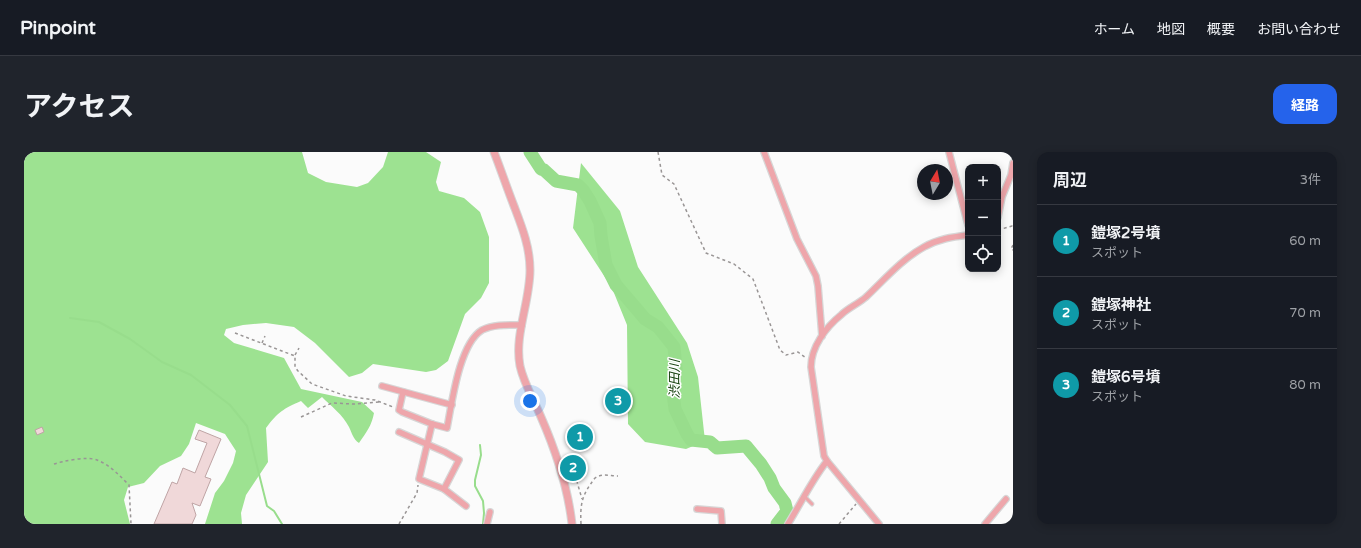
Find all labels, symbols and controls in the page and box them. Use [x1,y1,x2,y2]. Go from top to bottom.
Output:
text: Pinpoint [20,17,96,39]
text: ホーム [1093,21,1135,38]
text: 地図 [1157,21,1185,38]
text: 概要 [1207,21,1235,38]
text: お問い合わせ [1257,21,1341,38]
button: 経路 [1273,84,1337,124]
text: アクセス [24,90,135,124]
north arrow [917,164,953,200]
map controls [965,164,1001,272]
button: + [965,164,1001,200]
text: 周辺 [1053,170,1087,191]
text: 3件 [1300,172,1321,188]
button: − [965,200,1001,236]
text: 鎧塚2号墳 [1091,224,1160,242]
text: 1 [1062,233,1070,249]
text: 60 m [1289,233,1321,249]
button: locate [965,236,1001,272]
text: スポット [1091,245,1143,261]
text: 鎧塚神社 [1091,296,1151,314]
text: 2 [1062,305,1070,321]
text: 70 m [1289,305,1321,321]
text: スポット [1091,317,1143,333]
water label: 渋田川 [667,358,683,399]
text: 鎧塚6号墳 [1091,368,1160,386]
text: 3 [1062,377,1070,393]
text: 80 m [1289,377,1321,393]
pin: 3 [605,386,631,416]
text: スポット [1091,389,1143,405]
your location [520,391,540,411]
pin: 1 [567,422,593,452]
pin: 2 [560,453,586,483]

